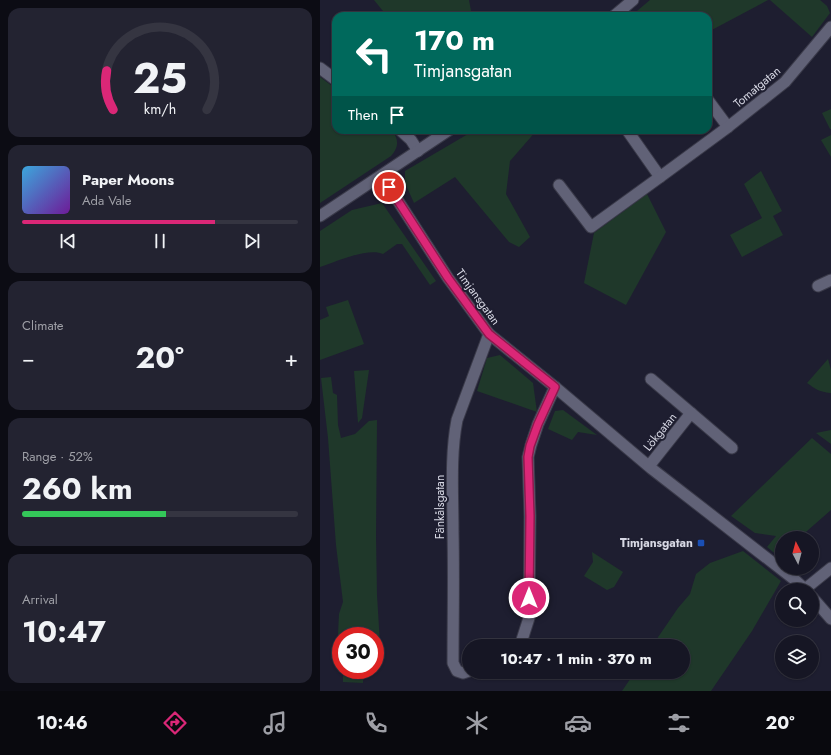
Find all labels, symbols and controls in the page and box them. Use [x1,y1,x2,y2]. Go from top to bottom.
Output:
text: 170 m [414,20,495,61]
icon: left [348,28,400,80]
text: 25 [133,48,187,109]
text: Timjansgatan [414,58,512,84]
street label: Tomatgatan [730,62,784,112]
text: km/h [144,99,176,119]
text: Then [348,104,378,126]
icon: arrive [386,104,408,126]
text: Paper Moons [82,169,174,191]
pin [372,170,406,204]
icon: arrive [378,176,400,198]
text: Ada Vale [82,191,131,210]
icon: previous [57,230,79,252]
icon: pause [149,230,171,252]
icon: next [241,230,263,252]
street label: Timjansgatan [451,265,505,329]
text: Climate [22,316,63,335]
text: 20° [136,336,184,379]
text: − [22,342,35,374]
text: + [284,342,298,374]
street label: Lökgatan [639,409,681,455]
text: Range · 52% [22,447,93,466]
text: 260 km [22,467,133,510]
street label: Fänkålsgatan [431,475,449,539]
north arrow [775,531,819,575]
map controls [775,531,819,679]
place label: Timjansgatan [620,534,693,552]
marker: Timjansgatan [696,538,706,548]
position arrow [508,577,550,619]
button: search [775,583,819,627]
text: Arrival [22,590,58,609]
text: 10:47 [22,610,106,653]
speed limit sign: 30 [332,627,384,679]
button: layers [775,635,819,679]
text: 10:47 · 1 min · 370 m [500,648,652,670]
icon: directions [161,709,189,737]
icon: music [261,709,289,737]
icon: phone [362,709,390,737]
icon: climate [463,709,491,737]
icon: car [564,709,592,737]
icon: filters [665,709,693,737]
text: 10:46 [36,710,88,736]
text: 20° [765,710,795,736]

